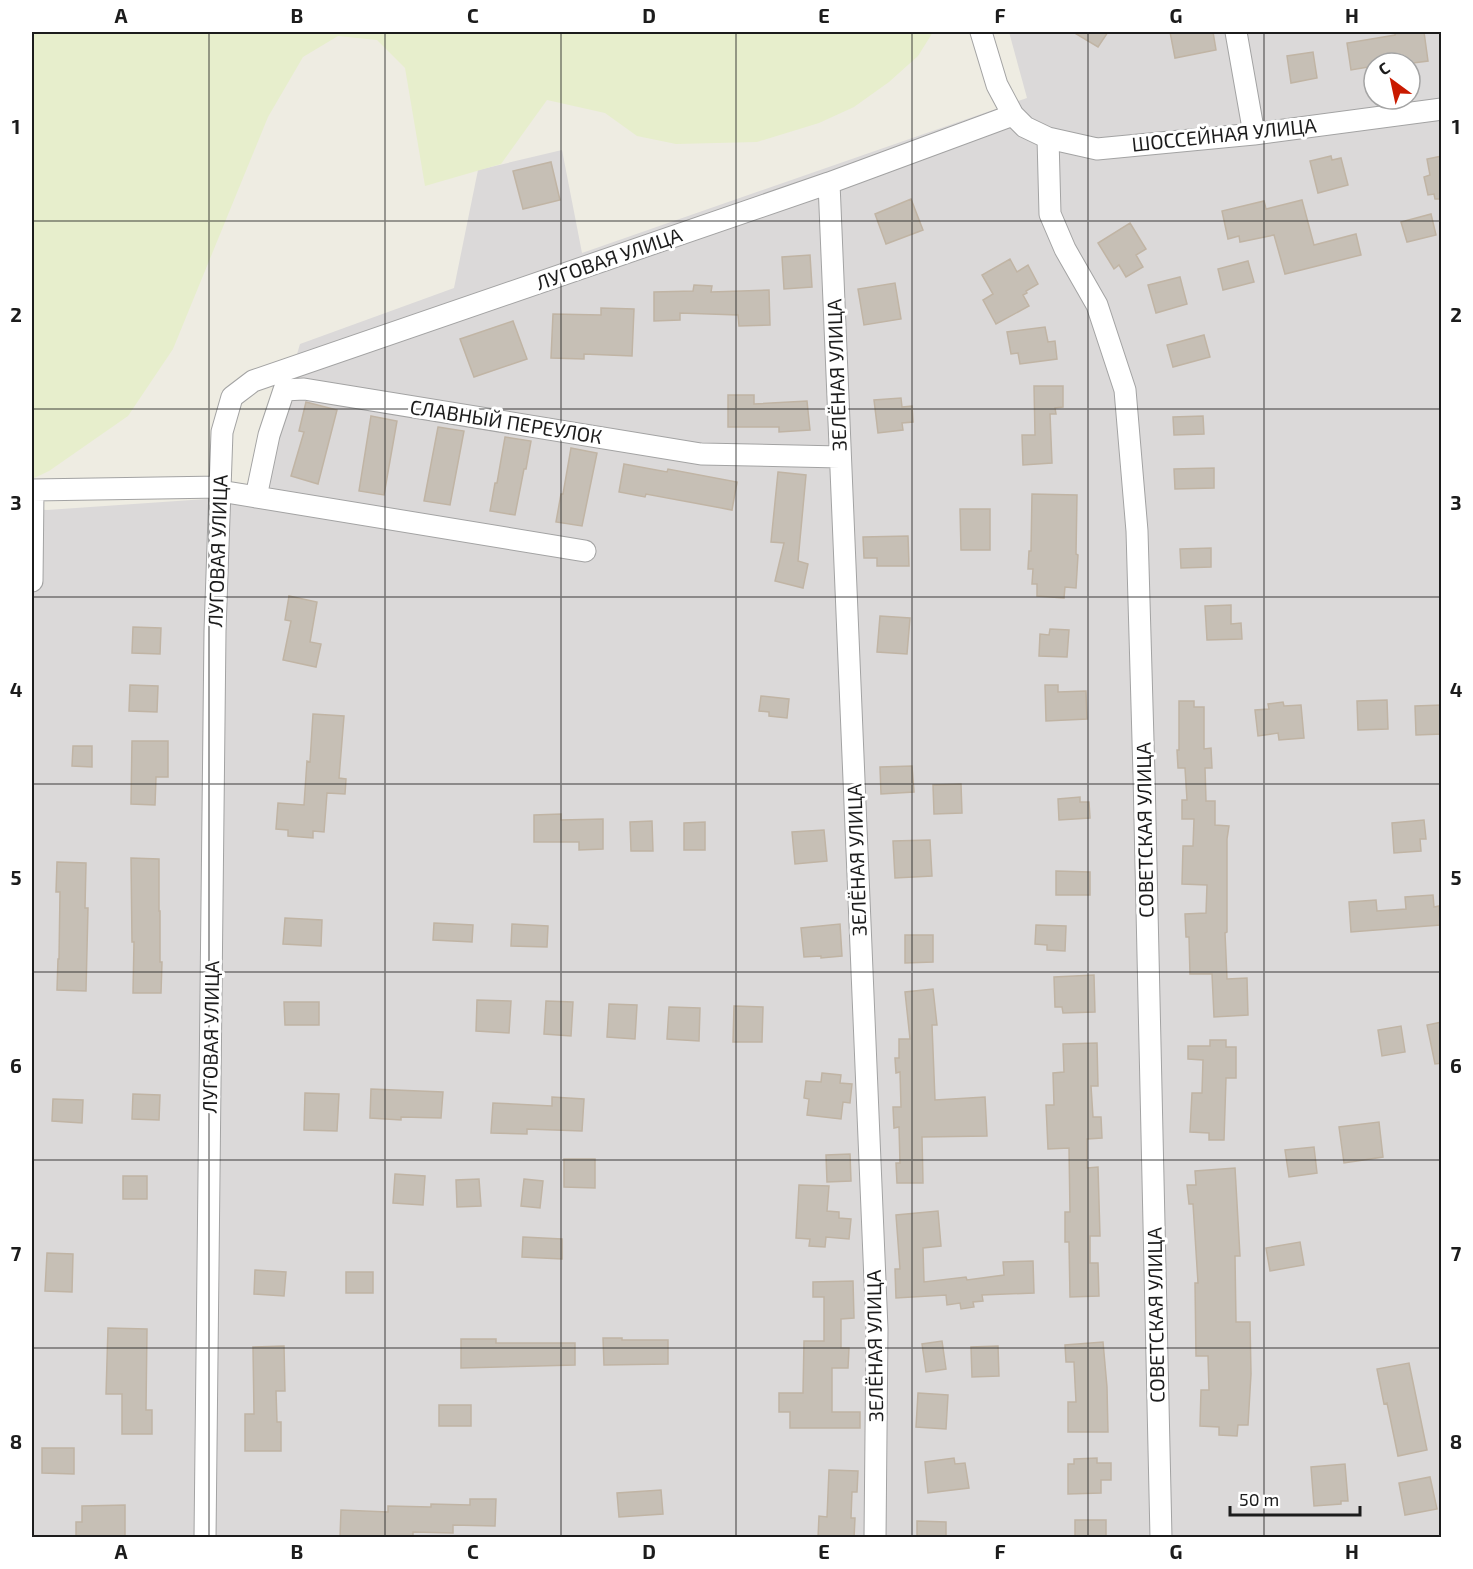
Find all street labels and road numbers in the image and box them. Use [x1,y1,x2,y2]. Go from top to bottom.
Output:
street label: ШОССЕЙНАЯ УЛИЦА [1130,112,1318,156]
street label: ЛУГОВАЯ УЛИЦА [533,222,685,294]
street label: ЗЕЛЁНАЯ УЛИЦА [821,298,851,452]
street label: СЛАВНЫЙ ПЕРЕУЛОК [408,394,604,448]
street label: ЛУГОВАЯ УЛИЦА [202,474,232,628]
street label: СОВЕТСКАЯ УЛИЦА [1130,742,1158,918]
street label: ЗЕЛЁНАЯ УЛИЦА [841,783,871,937]
street label: ЛУГОВАЯ УЛИЦА [197,960,223,1114]
street label: СОВЕТСКАЯ УЛИЦА [1141,1227,1169,1403]
street label: ЗЕЛЁНАЯ УЛИЦА [861,1269,887,1422]

